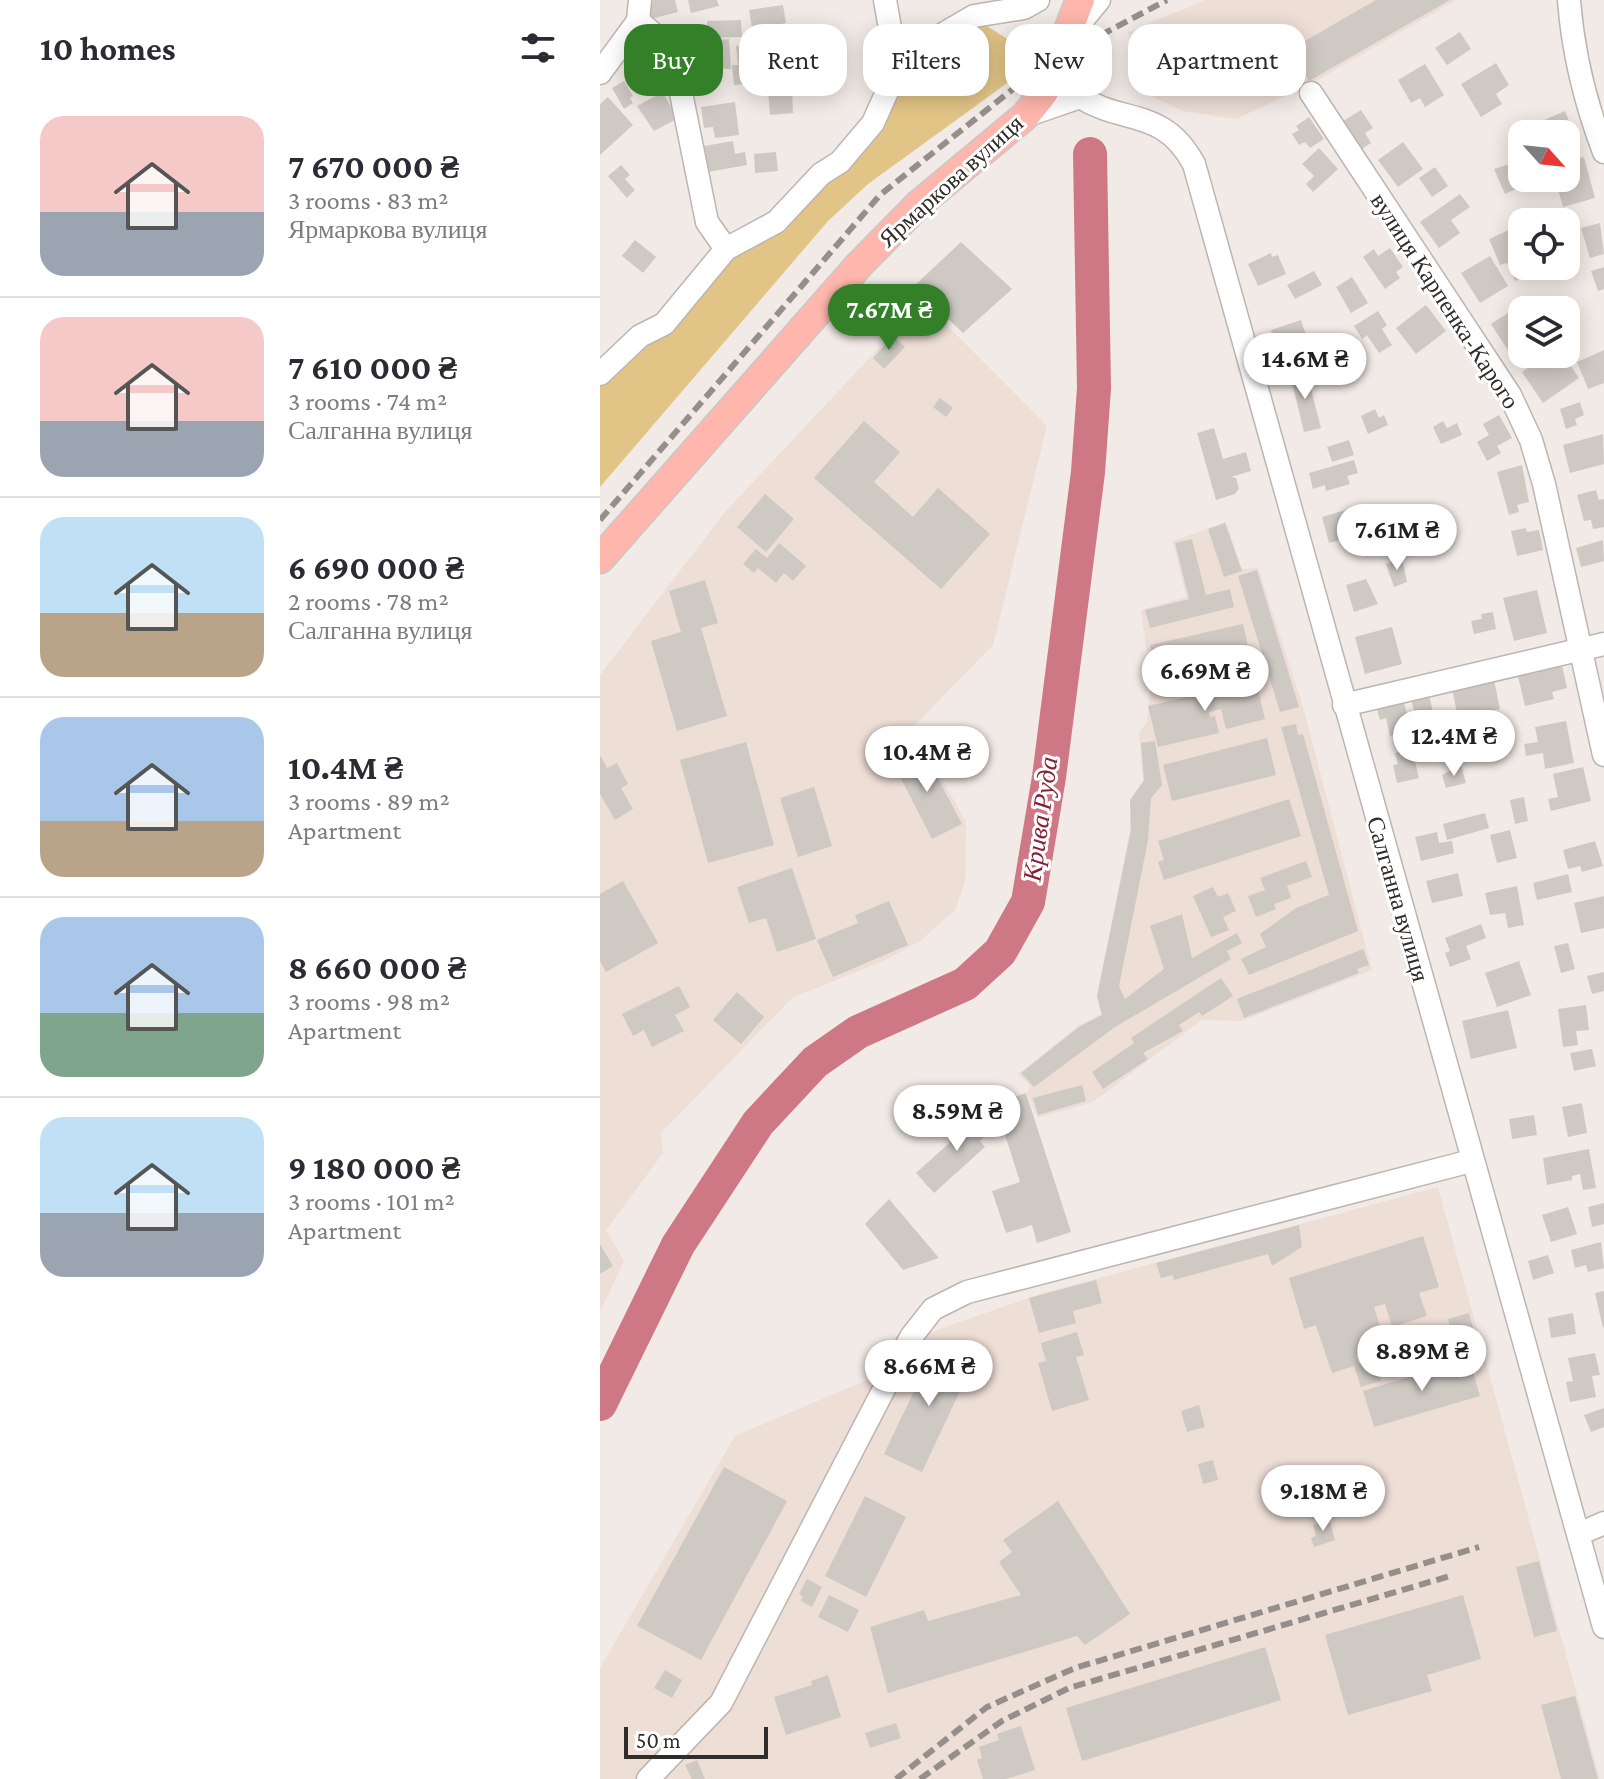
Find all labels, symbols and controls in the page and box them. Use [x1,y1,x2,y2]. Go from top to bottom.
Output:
chip: Buy [624,24,723,96]
chip: Rent [739,24,847,96]
chip: Filters [863,24,989,96]
chip: New [1005,24,1112,96]
chip: Apartment [1128,24,1306,96]
icon: filters [516,26,560,70]
text: 10 homes [40,30,176,67]
street label: Ярмаркова вулиця [873,109,1028,252]
north arrow [1508,120,1580,192]
map controls [1508,120,1580,368]
icon: home [104,148,200,244]
text: 7 670 000 ₴ [288,148,459,185]
text: 3 rooms · 83 m² [288,186,449,215]
street label: вулиця Карпенка-Карого [1366,188,1525,414]
button: locate [1508,208,1580,280]
text: Ярмаркова вулиця [288,215,487,244]
pin: 7.67M ₴ [815,284,963,352]
text: 7.67M ₴ [846,295,932,324]
button: layers [1508,296,1580,368]
pin: 14.6M ₴ [1231,333,1379,401]
text: 14.6M ₴ [1261,344,1349,373]
icon: home [104,349,200,445]
text: 7 610 000 ₴ [288,349,457,386]
text: 3 rooms · 74 m² [288,387,447,416]
text: Салганна вулиця [288,416,473,445]
pin: 7.61M ₴ [1323,504,1471,572]
text: 7.61M ₴ [1355,515,1439,544]
icon: home [104,549,200,645]
text: 6 690 000 ₴ [288,549,464,586]
text: 2 rooms · 78 m² [288,587,449,616]
text: Салганна вулиця [288,616,473,645]
pin: 6.69M ₴ [1131,645,1279,713]
text: 6.69M ₴ [1160,656,1250,685]
pin: 12.4M ₴ [1380,710,1528,778]
text: 12.4M ₴ [1411,721,1497,750]
pin: 10.4M ₴ [853,726,1001,794]
text: 10.4M ₴ [883,737,971,766]
icon: home [104,749,200,845]
text: 10.4M ₴ [288,749,403,786]
water label: Крива Руда [1017,755,1064,884]
text: 3 rooms · 89 m² [288,787,450,816]
street label: Салганна вулиця [1362,813,1435,984]
text: Apartment [288,816,401,845]
icon: home [104,949,200,1045]
text: 8 660 000 ₴ [288,949,466,986]
text: 3 rooms · 98 m² [288,987,450,1016]
text: Apartment [288,1016,401,1045]
pin: 8.59M ₴ [883,1085,1031,1153]
text: 8.59M ₴ [912,1096,1003,1125]
icon: home [104,1149,200,1245]
text: 9 180 000 ₴ [288,1149,460,1186]
text: 3 rooms · 101 m² [288,1187,455,1216]
text: Apartment [288,1216,401,1245]
pin: 8.89M ₴ [1348,1325,1496,1393]
text: 8.89M ₴ [1375,1336,1469,1365]
pin: 8.66M ₴ [855,1340,1003,1408]
text: 8.66M ₴ [883,1351,975,1380]
pin: 9.18M ₴ [1249,1465,1397,1533]
text: 9.18M ₴ [1279,1476,1367,1505]
scale bar [624,1723,768,1759]
text: 50 m [636,1728,681,1753]

